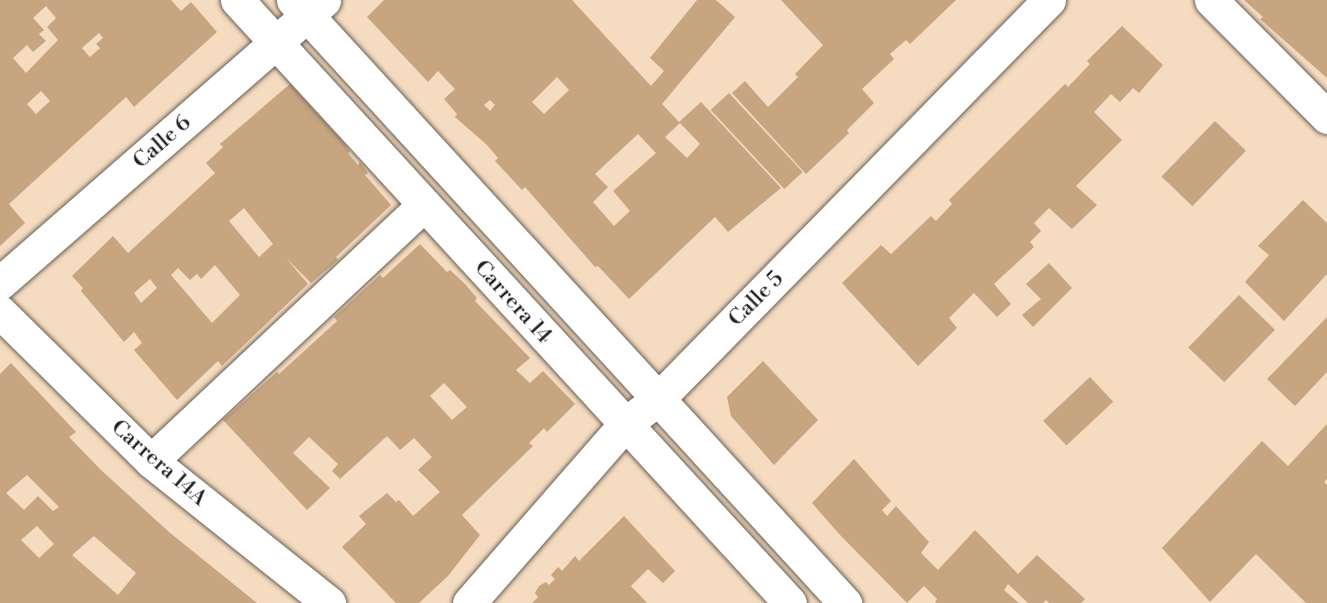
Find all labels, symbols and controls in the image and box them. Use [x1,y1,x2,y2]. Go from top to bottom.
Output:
street label: Calle 6 [128,110,196,174]
street label: Carrera 14 [469,255,557,349]
street label: Calle 5 [723,266,789,332]
street label: Carrera 14A [106,414,212,512]

